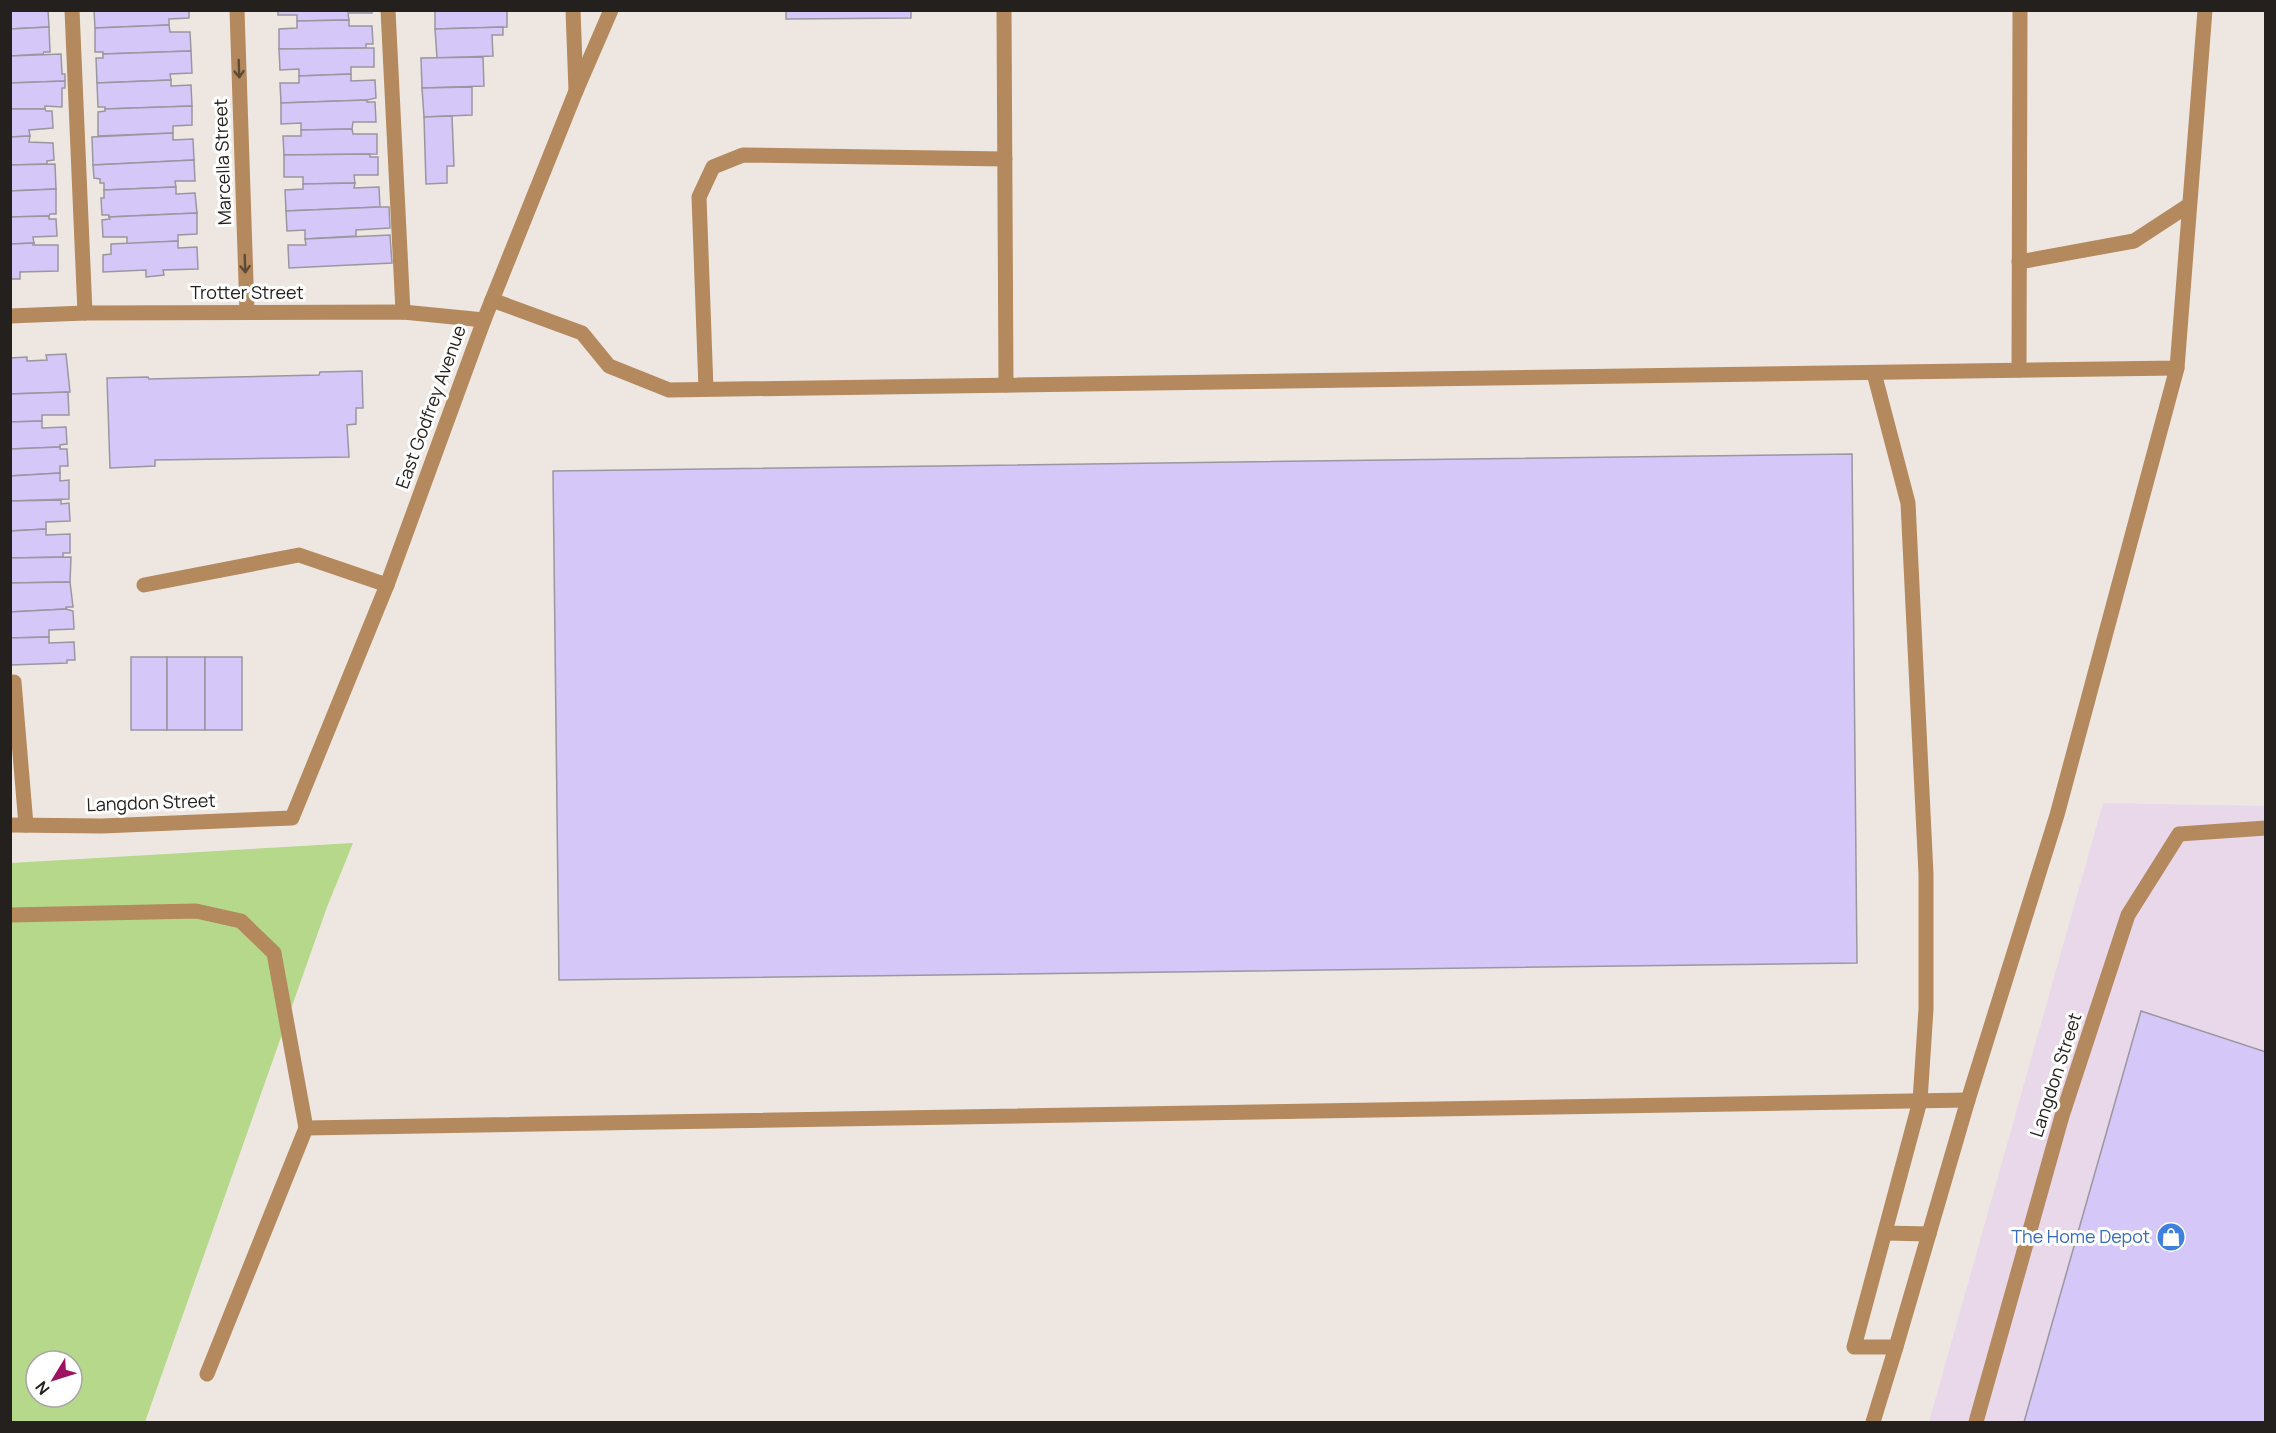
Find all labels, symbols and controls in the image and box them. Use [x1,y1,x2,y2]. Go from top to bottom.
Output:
one-way arrow [234,58,245,78]
street label: Marcella Street [208,98,236,226]
one-way arrow [240,253,251,273]
street label: Trotter Street [190,280,304,304]
street label: East Godfrey Avenue [389,322,471,492]
street label: Langdon Street [86,788,216,816]
street label: Langdon Street [2024,1010,2086,1140]
shop icon: The Home Depot [2155,1221,2187,1253]
place label: The Home Depot [2011,1224,2150,1248]
north arrow [24,1349,84,1409]
text: N [30,1377,54,1400]

